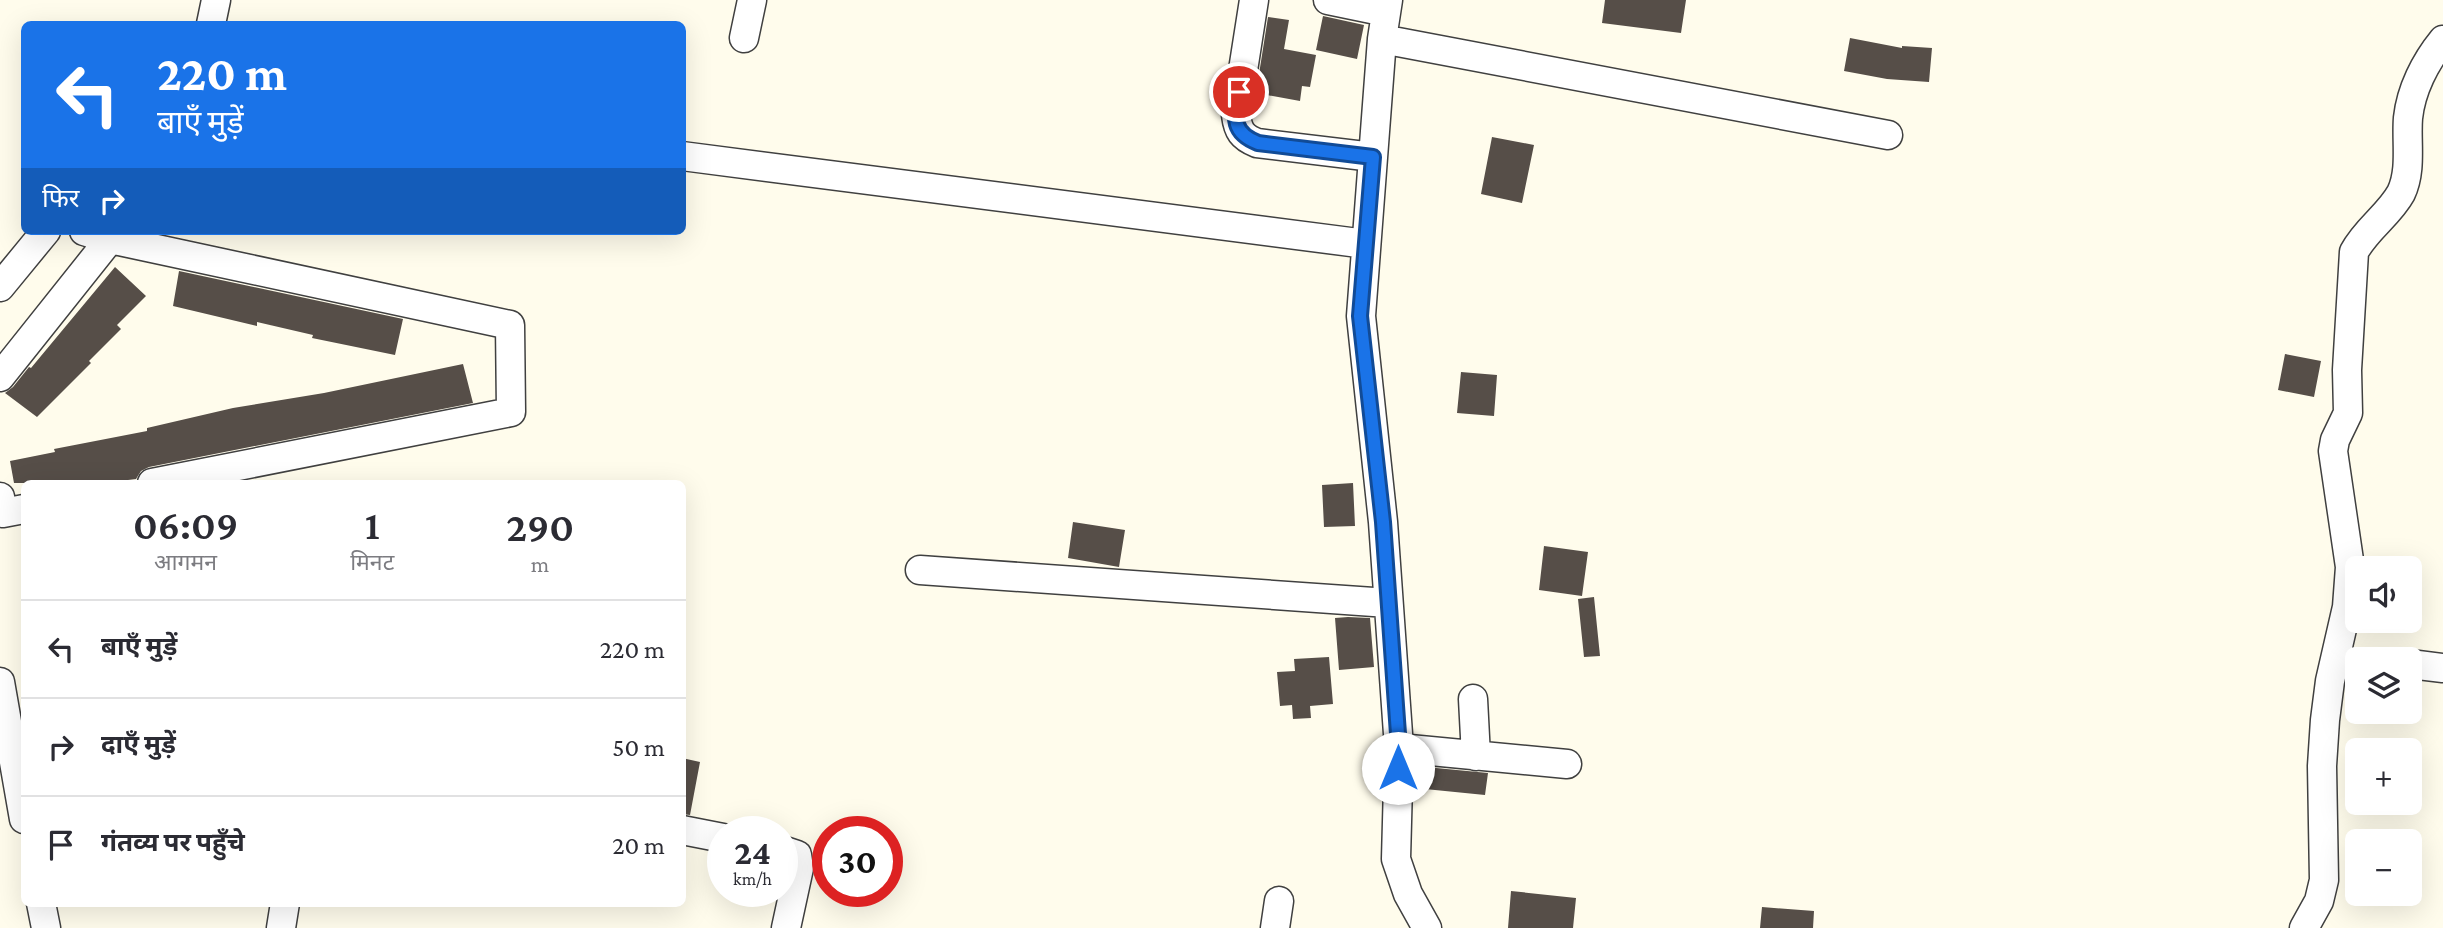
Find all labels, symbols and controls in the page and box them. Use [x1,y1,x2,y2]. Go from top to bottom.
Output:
text: 220 m [157,46,287,101]
icon: left [42,49,133,140]
pin [1209,62,1269,122]
icon: arrive [1220,73,1258,111]
text: बाएँ मुड़ें [157,104,244,140]
icon: right [93,182,131,220]
text: फिर [42,184,79,213]
text: 06:09 [133,501,238,548]
text: 1 [365,501,380,548]
text: 290 [506,503,574,550]
text: आगमन [154,549,217,575]
text: मिनट [350,549,394,575]
text: m [531,551,549,577]
map controls [2345,556,2422,906]
button: sound [2345,556,2422,633]
icon: left [42,630,80,668]
text: बाएँ मुड़ें [101,632,177,661]
text: 220 m [600,635,665,664]
button: layers [2345,647,2422,724]
icon: right [42,728,80,766]
text: दाएँ मुड़ें [101,730,176,759]
position arrow [1361,731,1435,805]
text: 50 m [612,733,665,762]
button: + [2345,738,2422,815]
speed limit sign: 30 [812,816,903,907]
icon: arrive [42,826,80,864]
text: गंतव्य पर पहुँचे [101,828,245,857]
button: − [2345,829,2422,906]
text: 20 m [612,831,665,860]
text: 24 [734,833,771,872]
text: km/h [733,869,772,889]

